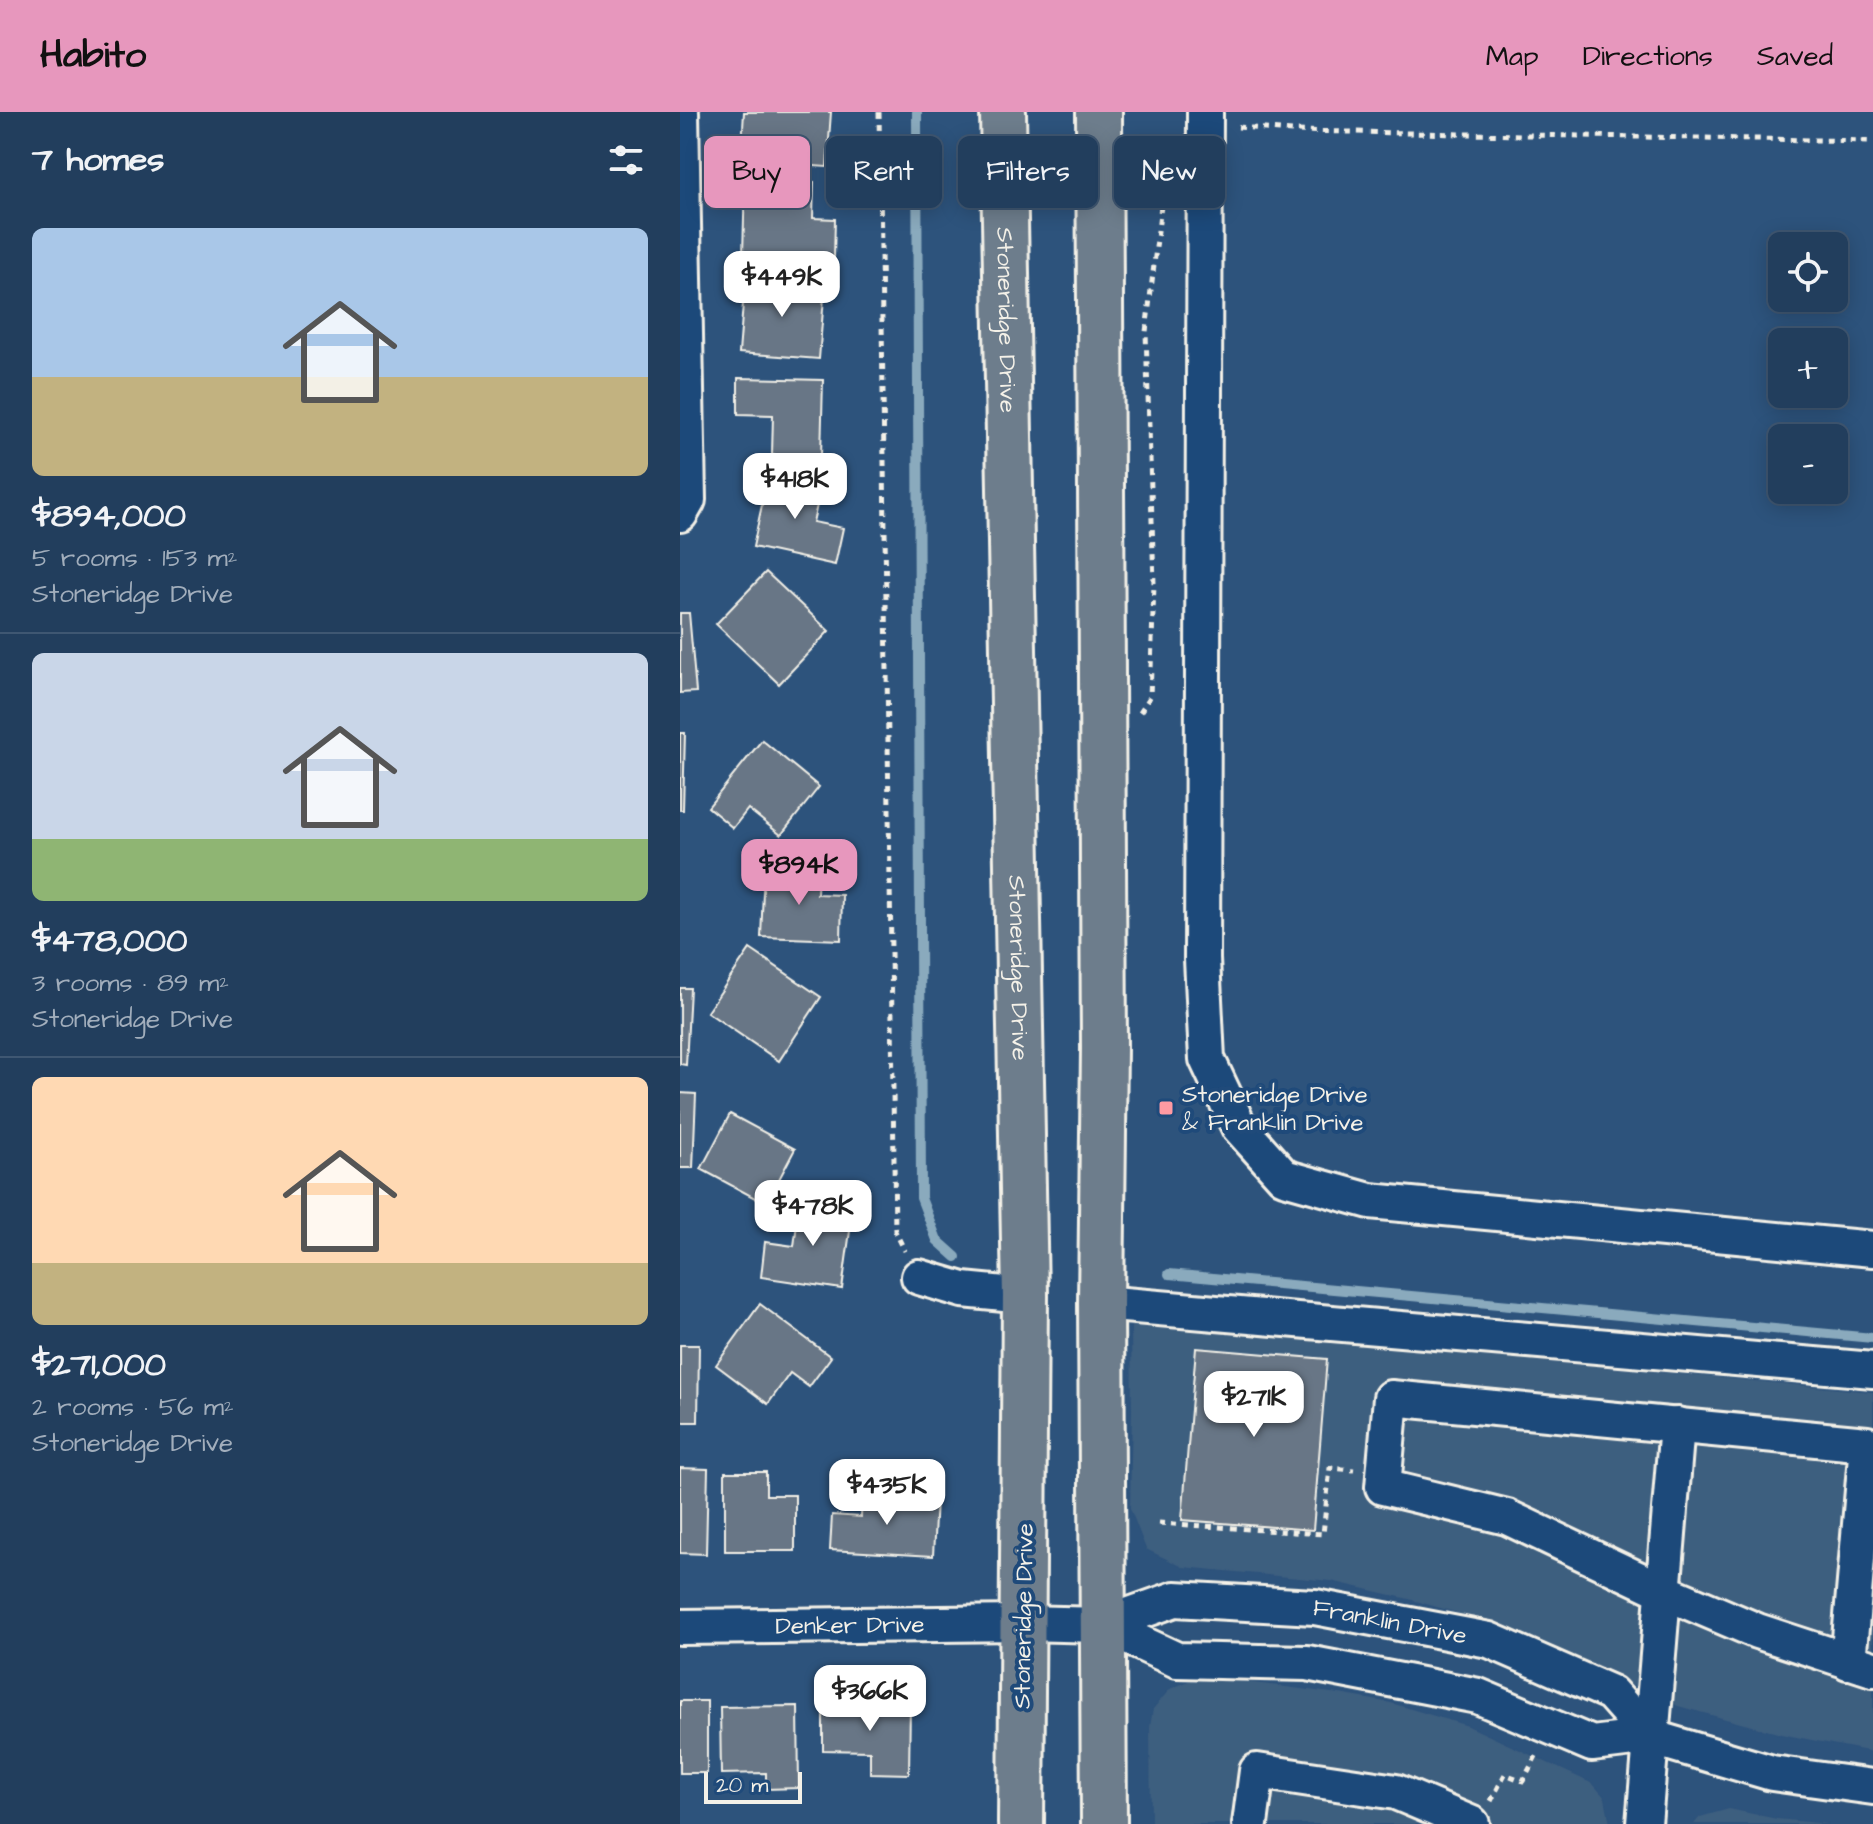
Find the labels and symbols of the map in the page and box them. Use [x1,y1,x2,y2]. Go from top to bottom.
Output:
street label: Stoneridge Drive [987,227,1025,413]
pin: $449K [726,251,838,319]
pin: $418K [739,453,851,521]
pin: $894K [743,839,855,907]
street label: Stoneridge Drive [999,875,1037,1061]
place label: Stoneridge Drive & Franklin Drive [1182,1078,1368,1140]
marker: Stoneridge Drive & Franklin Drive [1157,1099,1175,1117]
pin: $478K [757,1180,869,1248]
pin: $271K [1198,1371,1310,1439]
pin: $435K [831,1459,943,1527]
street label: Stoneridge Drive [1005,1523,1044,1709]
street label: Franklin Drive [1310,1591,1469,1653]
street label: Denker Drive [775,1608,925,1644]
pin: $366K [814,1665,926,1733]
scale bar [704,1768,802,1804]

